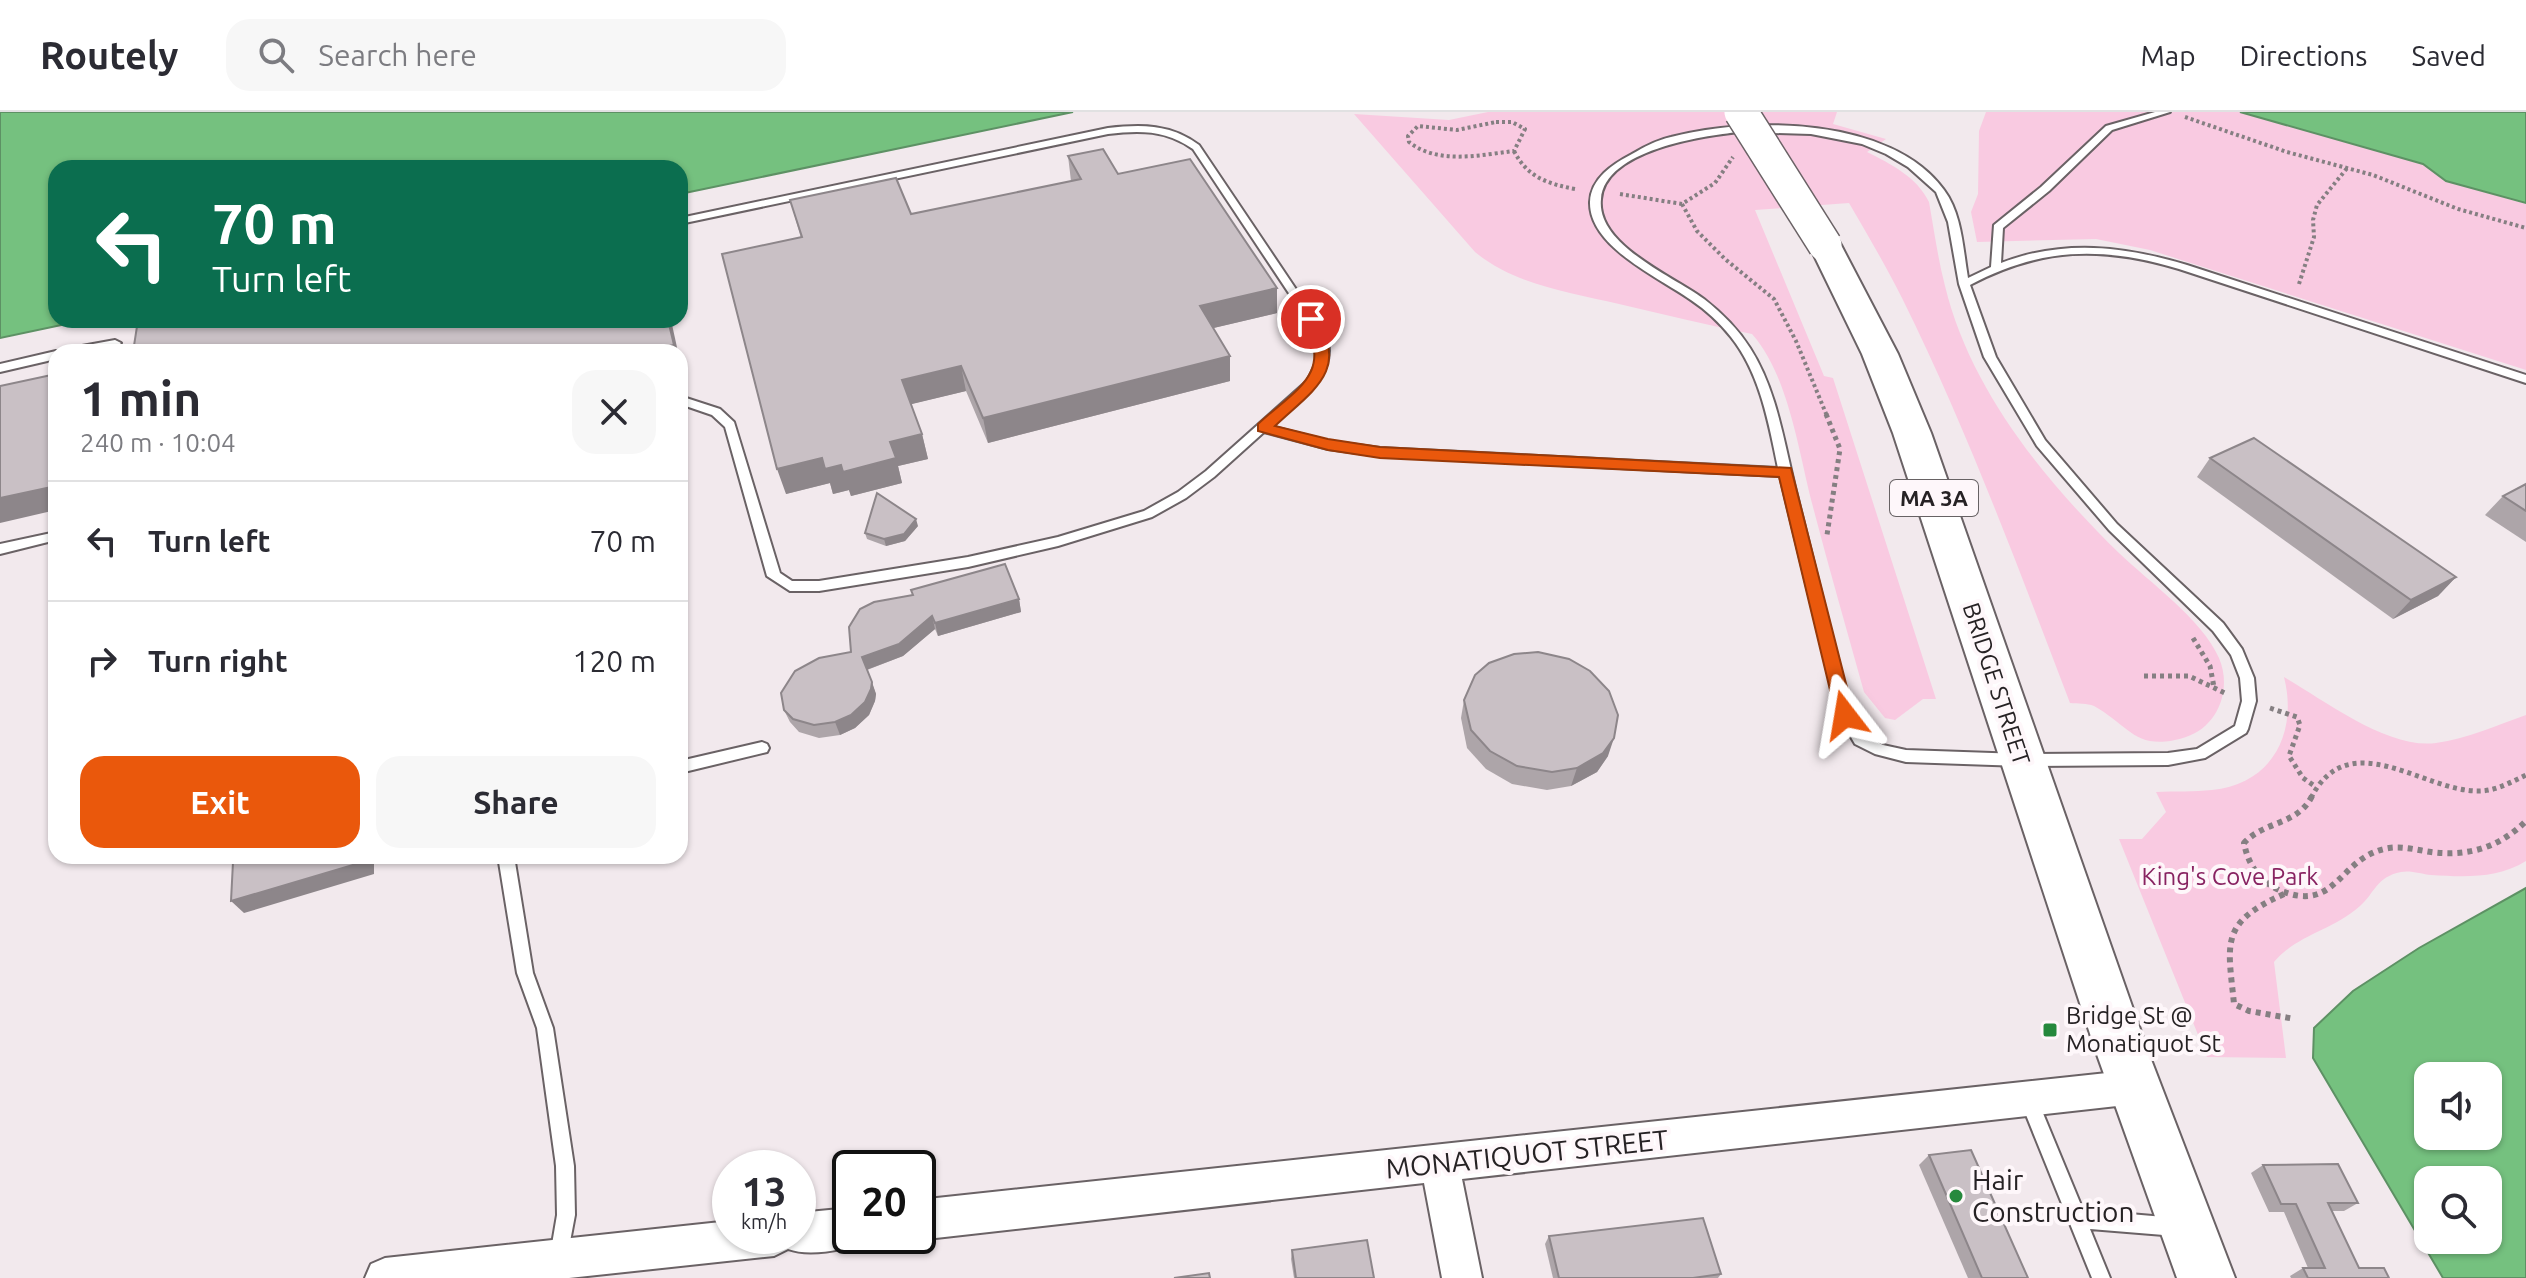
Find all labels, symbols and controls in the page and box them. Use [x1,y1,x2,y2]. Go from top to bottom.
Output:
search box [226,19,786,91]
icon: search [254,33,298,77]
text: Routely [40,34,178,76]
text: Search here [318,38,477,72]
text: Map [2140,40,2196,71]
text: Directions [2240,40,2367,71]
text: Saved [2411,40,2486,71]
icon: left [80,192,184,296]
text: 70 m [212,192,337,255]
text: Turn left [212,258,351,299]
pin [1277,285,1345,353]
icon: arrive [1289,297,1333,341]
button: close [572,370,656,454]
text: 1 min [80,371,201,425]
text: 240 m · 10:04 [80,428,236,457]
road number: MA 3A [1890,480,1978,516]
icon: left [80,519,124,563]
text: Turn left [148,524,270,558]
text: 70 m [589,524,656,558]
street label: BRIDGE STREET [1957,599,2035,769]
icon: right [80,639,124,683]
text: Turn right [148,644,288,678]
text: 120 m [572,644,656,678]
position arrow [1803,673,1887,757]
button: Exit [80,756,360,848]
button: Share [376,756,656,848]
park label: King's Cove Park [2142,863,2318,890]
place label: Bridge St @ Monatiquot St [2066,1002,2221,1057]
marker: Bridge St @ Monatiquot St [2041,1021,2059,1039]
map controls [2414,1062,2502,1254]
button: sound [2414,1062,2502,1150]
street label: MONATIQUOT STREET [1384,1123,1670,1184]
speed limit sign: 20 [832,1150,936,1254]
place label: Hair Construction [1972,1164,2134,1227]
button: search [2414,1166,2502,1254]
text: 13 [741,1169,787,1214]
marker: Hair Construction [1947,1187,1965,1205]
text: km/h [741,1210,787,1233]

